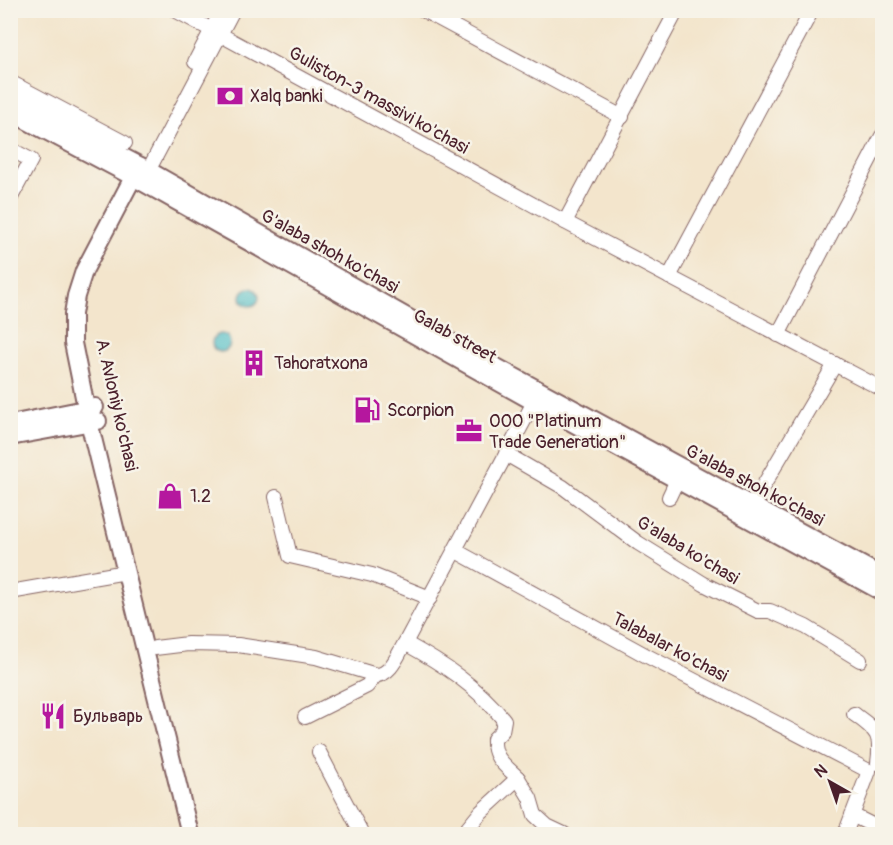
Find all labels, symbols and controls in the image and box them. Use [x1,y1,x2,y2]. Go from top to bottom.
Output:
street label: Guliston-3 massivi ko'chasi [285,41,473,160]
bank icon: Xalq banki [215,81,245,111]
place label: Xalq banki [250,85,323,108]
street label: G'alaba shoh ko'chasi [257,204,403,299]
street label: Galab street [409,304,501,369]
street label: A. Avloniy ko'chasi [90,337,143,473]
building icon: Tahoratxona [239,348,269,378]
place label: Tahoratxona [274,352,368,375]
fuel station icon: Scorpion [352,395,382,425]
place label: Scorpion [387,399,454,422]
place label: OOO "Platinum Trade Generation" [489,410,626,454]
office icon: OOO "Platinum Trade Generation" [454,416,484,446]
street label: G'alaba shoh ko'chasi [681,439,828,532]
shop icon: 1.2 [155,481,185,511]
place label: 1.2 [190,485,211,508]
street label: G'alaba ko'chasi [632,511,743,590]
street label: Talabalar ko'chasi [608,607,732,688]
restaurant icon: Бульварь [38,701,68,731]
place label: Бульварь [73,705,143,728]
north arrow [800,752,860,812]
text: N [810,760,832,782]

